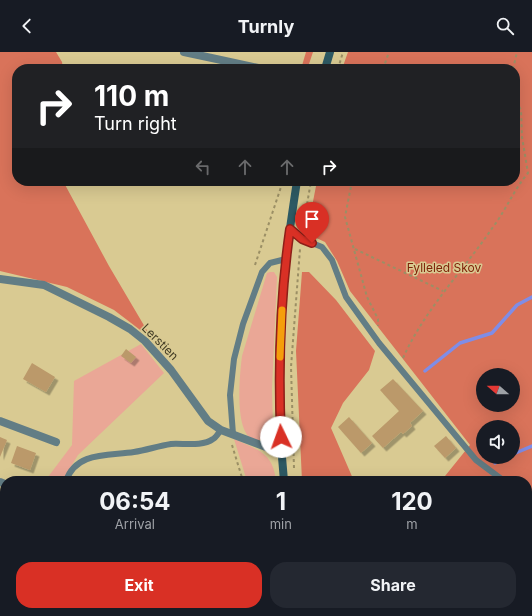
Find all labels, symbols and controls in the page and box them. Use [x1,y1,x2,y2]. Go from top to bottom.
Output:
icon: back [16,15,38,37]
icon: search [494,15,516,37]
text: Turnly [238,16,294,37]
text: 110 m [94,79,169,113]
icon: right [28,80,80,132]
text: Turn right [94,113,177,134]
icon: left [192,156,214,178]
icon: ahead [234,156,256,178]
icon: ahead [276,156,298,178]
icon: right [318,156,340,178]
pin [295,202,329,243]
icon: arrive [301,208,323,230]
park label: Fylleled Skov [407,260,482,275]
street label: Lerstien [139,320,182,363]
north arrow [476,368,520,412]
map controls [476,368,520,464]
position arrow [260,416,302,458]
button: sound [476,420,520,464]
text: 06:54 [99,487,171,516]
text: 1 [276,487,286,516]
text: 120 [391,487,433,516]
text: Arrival [115,516,155,532]
text: min [270,516,292,532]
text: m [406,516,418,532]
button: Exit [16,562,262,608]
button: Share [270,562,516,608]

